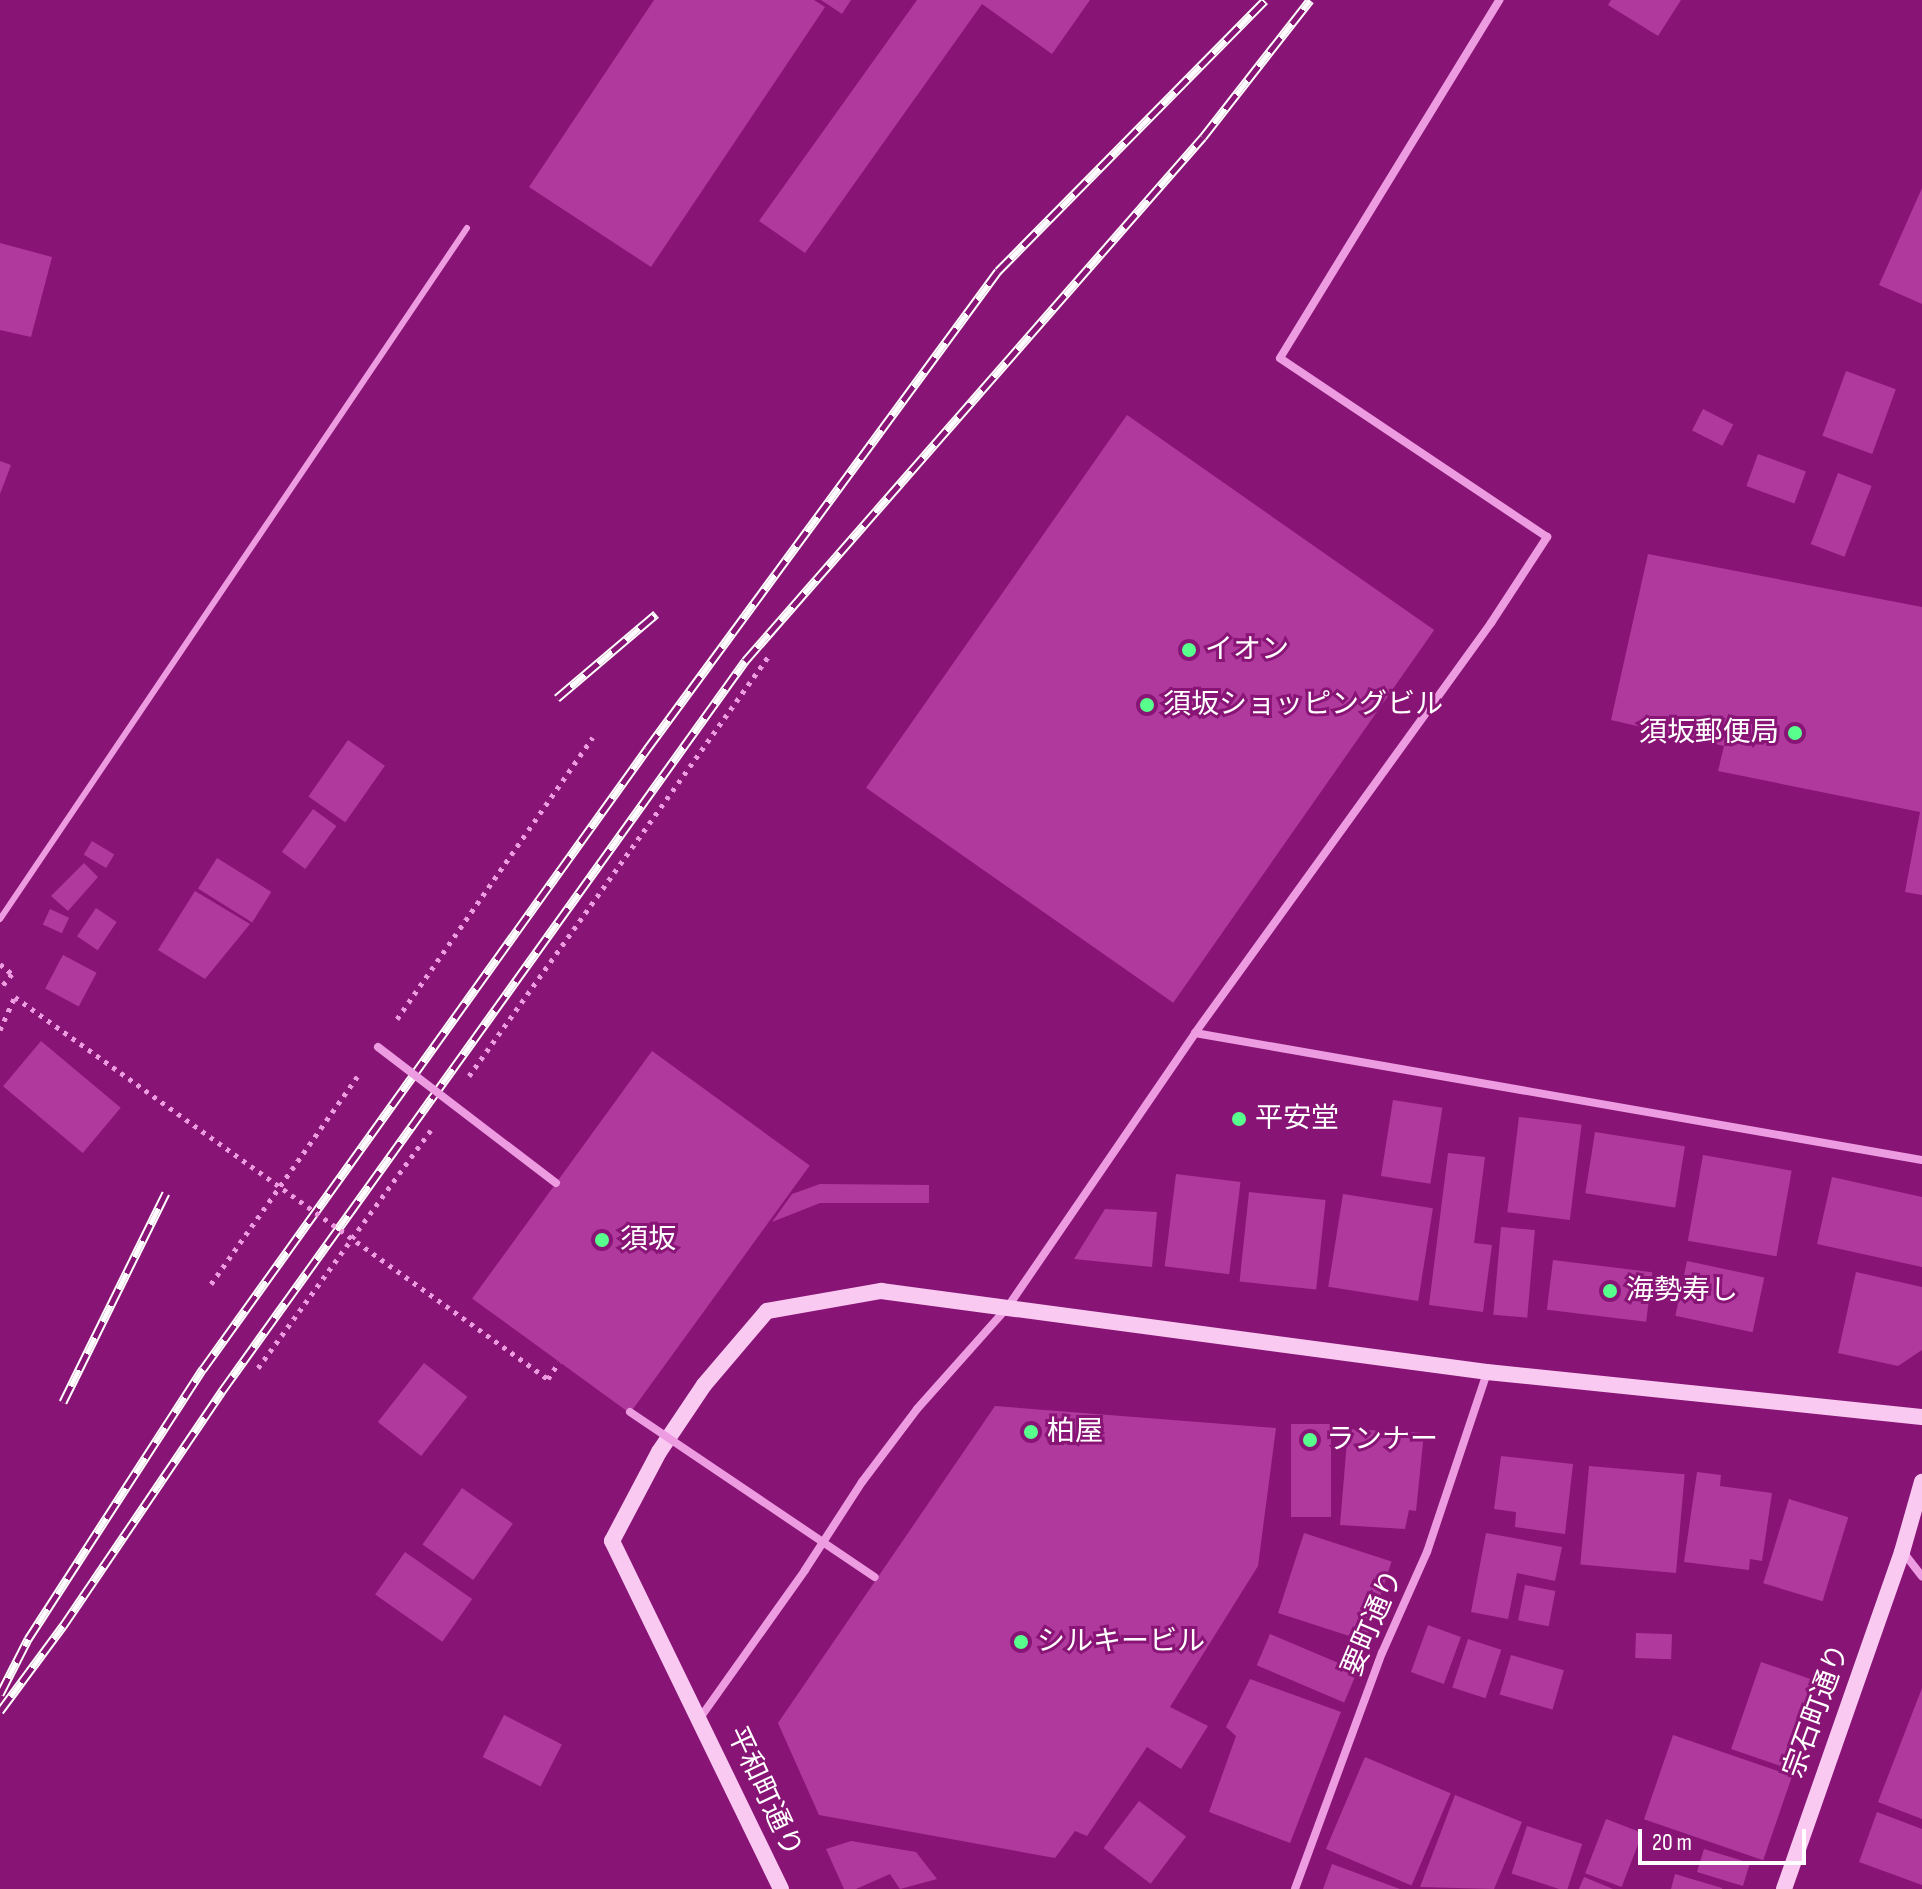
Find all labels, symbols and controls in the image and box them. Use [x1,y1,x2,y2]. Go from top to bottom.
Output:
place label: イオン [1205,633,1289,667]
marker: イオン [1180,641,1198,659]
place label: 須坂ショッピングビル [1163,688,1443,722]
marker: 須坂ショッピングビル [1138,696,1156,714]
place label: 須坂郵便局 [1639,716,1779,750]
marker: 須坂郵便局 [1786,724,1804,742]
place label: 平安堂 [1255,1102,1339,1136]
marker: 平安堂 [1230,1110,1248,1128]
place label: 須坂 [620,1223,676,1257]
marker: 須坂 [591,1229,613,1251]
place label: 海勢寿し [1626,1274,1738,1308]
marker: 海勢寿し [1601,1282,1619,1300]
place label: 柏屋 [1047,1415,1103,1449]
marker: 柏屋 [1022,1423,1040,1441]
place label: ランナー [1326,1423,1438,1457]
marker: ランナー [1301,1431,1319,1449]
street label: 要町通り [1336,1565,1410,1681]
place label: シルキービル [1037,1625,1205,1659]
marker: シルキービル [1012,1633,1030,1651]
street label: 宗石町通り [1777,1639,1857,1783]
street label: 平和町通り [719,1721,809,1863]
scale bar [1642,1813,1810,1863]
text: 20 m [1652,1828,1692,1857]

